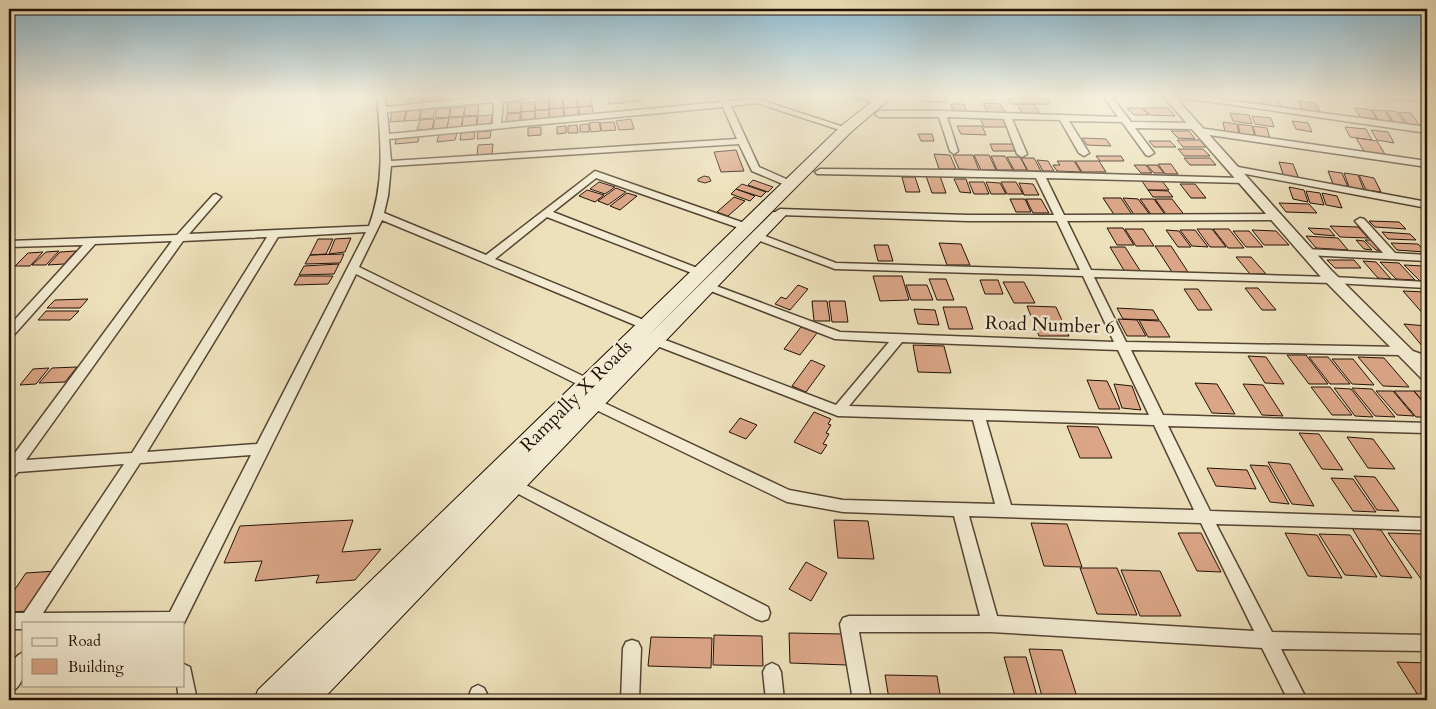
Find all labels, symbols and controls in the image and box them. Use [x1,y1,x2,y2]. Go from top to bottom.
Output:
street label: Road Number 6 [985,310,1115,340]
street label: Rampally X Roads [514,334,638,458]
legend [22,622,185,686]
text: Road [68,631,101,651]
text: Building [68,657,124,677]

